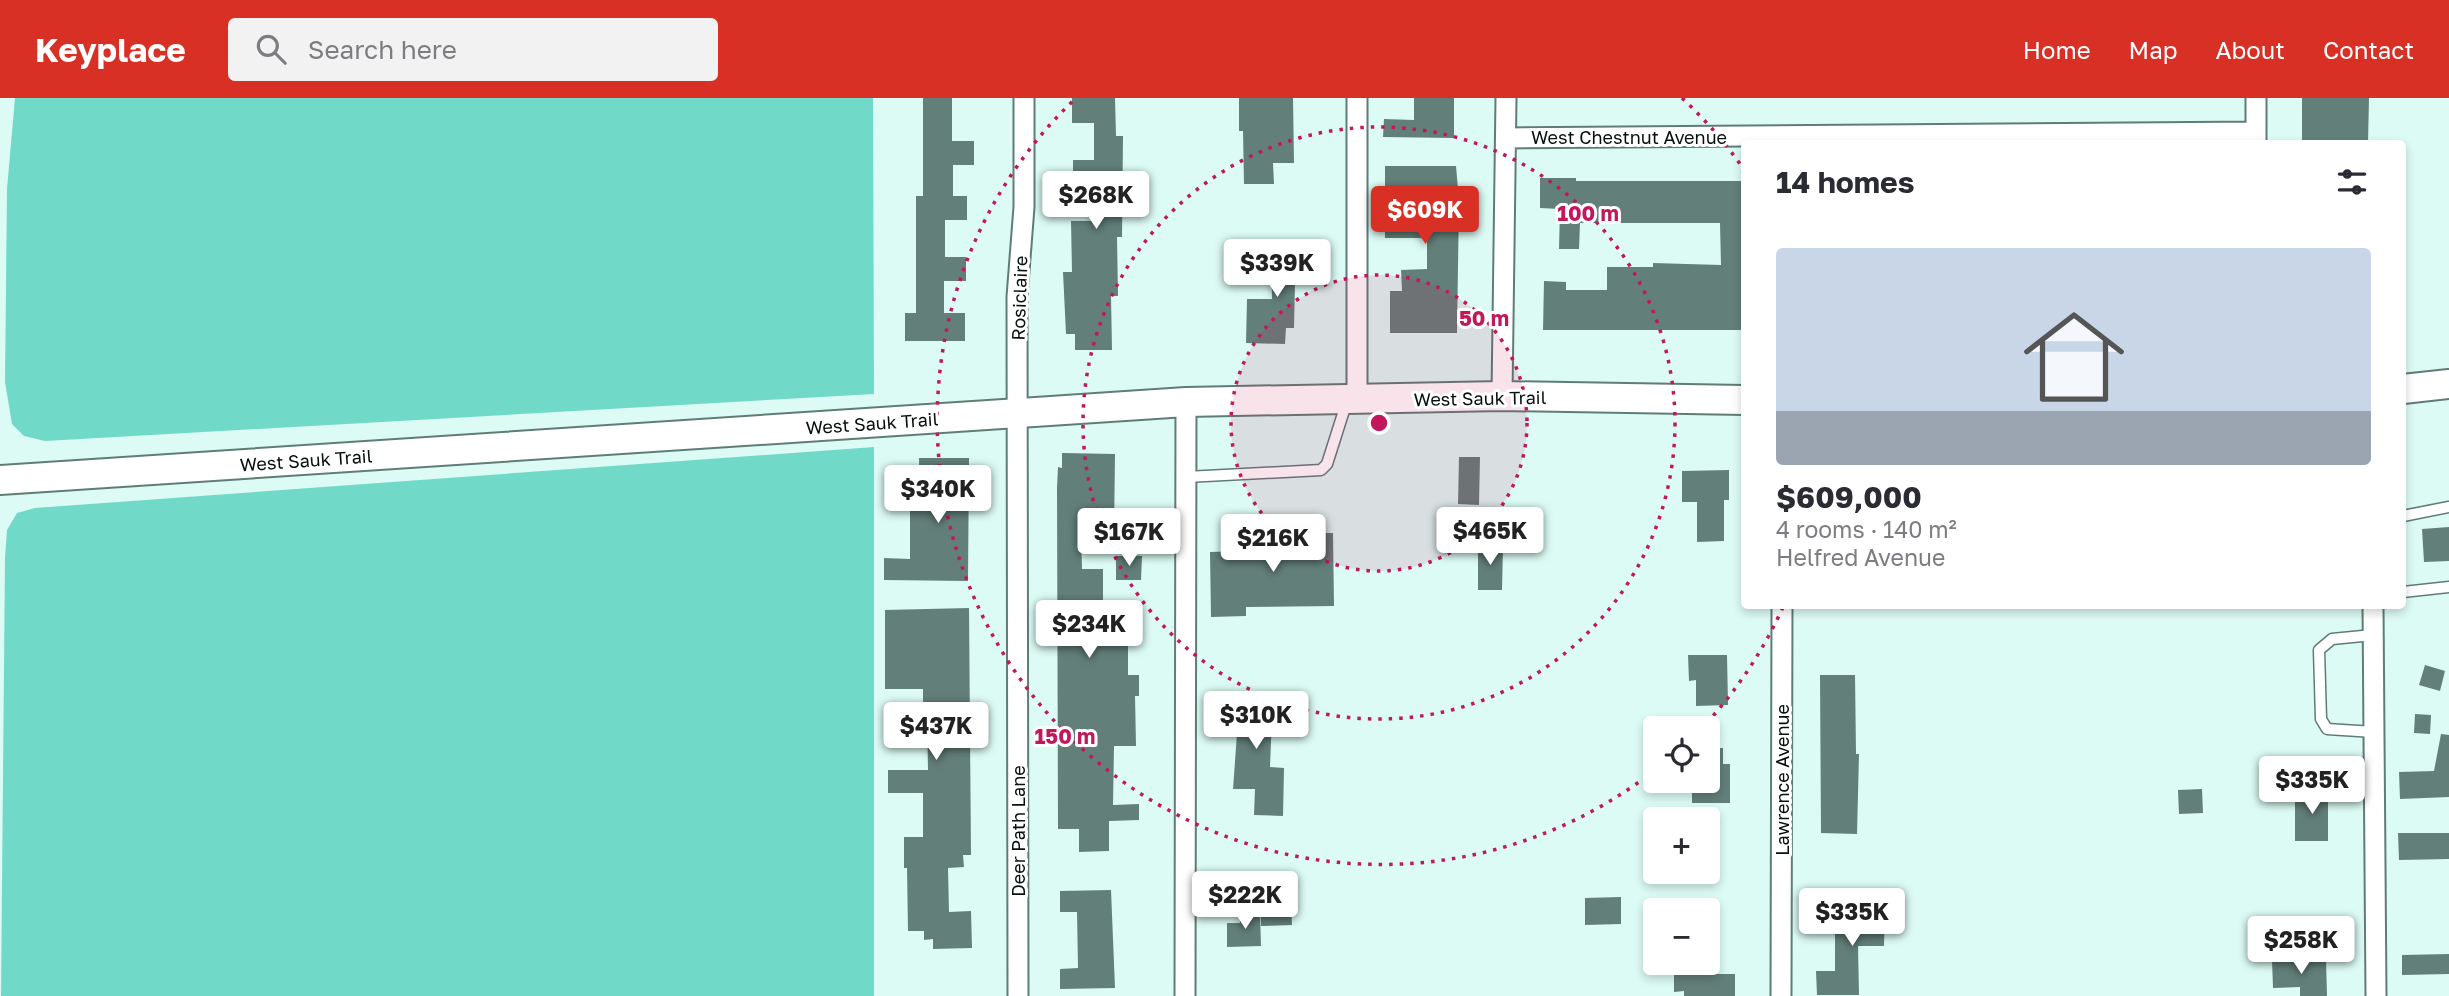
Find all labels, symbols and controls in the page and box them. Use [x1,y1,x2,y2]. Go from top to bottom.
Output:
search box [228,18,718,81]
text: Keyplace [35,30,186,69]
icon: search [252,30,290,68]
text: Search here [308,34,457,65]
text: Home [2023,35,2091,64]
text: Map [2129,35,2178,64]
text: About [2216,35,2285,64]
text: Contact [2323,35,2414,64]
street label: West Chestnut Avenue [1531,126,1727,148]
icon: filters [2333,163,2371,201]
text: 14 homes [1776,164,1915,200]
pin: $268K [1047,172,1145,231]
text: $268K [1058,180,1134,208]
pin: $609K [1376,186,1474,246]
text: $609K [1387,195,1463,223]
text: 100 m [1557,200,1619,226]
pin: $339K [1228,240,1326,299]
text: $339K [1240,248,1314,276]
street label: Rosiclaire [1007,255,1031,341]
icon: home [2011,294,2137,420]
text: 50 m [1459,305,1509,331]
street label: West Sauk Trail [1414,386,1547,410]
street label: West Sauk Trail [805,407,939,439]
centre of rings [1367,411,1391,435]
street label: West Sauk Trail [239,444,373,476]
pin: $340K [889,466,987,525]
text: $340K [900,474,976,502]
text: $609,000 [1776,479,1922,515]
pin: $167K [1080,508,1178,568]
pin: $465K [1441,508,1539,567]
pin: $216K [1224,514,1322,574]
text: 4 rooms · 140 m² [1776,515,1957,543]
text: $465K [1452,516,1528,544]
text: $167K [1093,517,1165,545]
text: $216K [1237,523,1309,551]
text: Helfred Avenue [1776,543,1945,571]
pin: $234K [1040,601,1138,660]
text: $234K [1052,609,1126,637]
pin: $310K [1207,692,1305,751]
text: $310K [1220,700,1292,728]
pin: $437K [887,702,985,762]
street label: Lawrence Avenue [1771,704,1793,856]
text: $437K [899,711,973,739]
map controls [1643,716,1720,975]
button: locate [1643,716,1720,793]
text: 150 m [1035,723,1095,749]
pin: $335K [2263,756,2361,816]
street label: Deer Path Lane [1007,765,1029,897]
text: $335K [2275,765,2349,793]
button: + [1643,807,1720,884]
pin: $222K [1196,872,1294,931]
text: $222K [1208,880,1282,908]
pin: $335K [1803,888,1901,948]
text: $335K [1815,897,1889,925]
button: − [1643,898,1720,975]
pin: $258K [2252,916,2350,976]
text: $258K [2264,925,2338,953]

